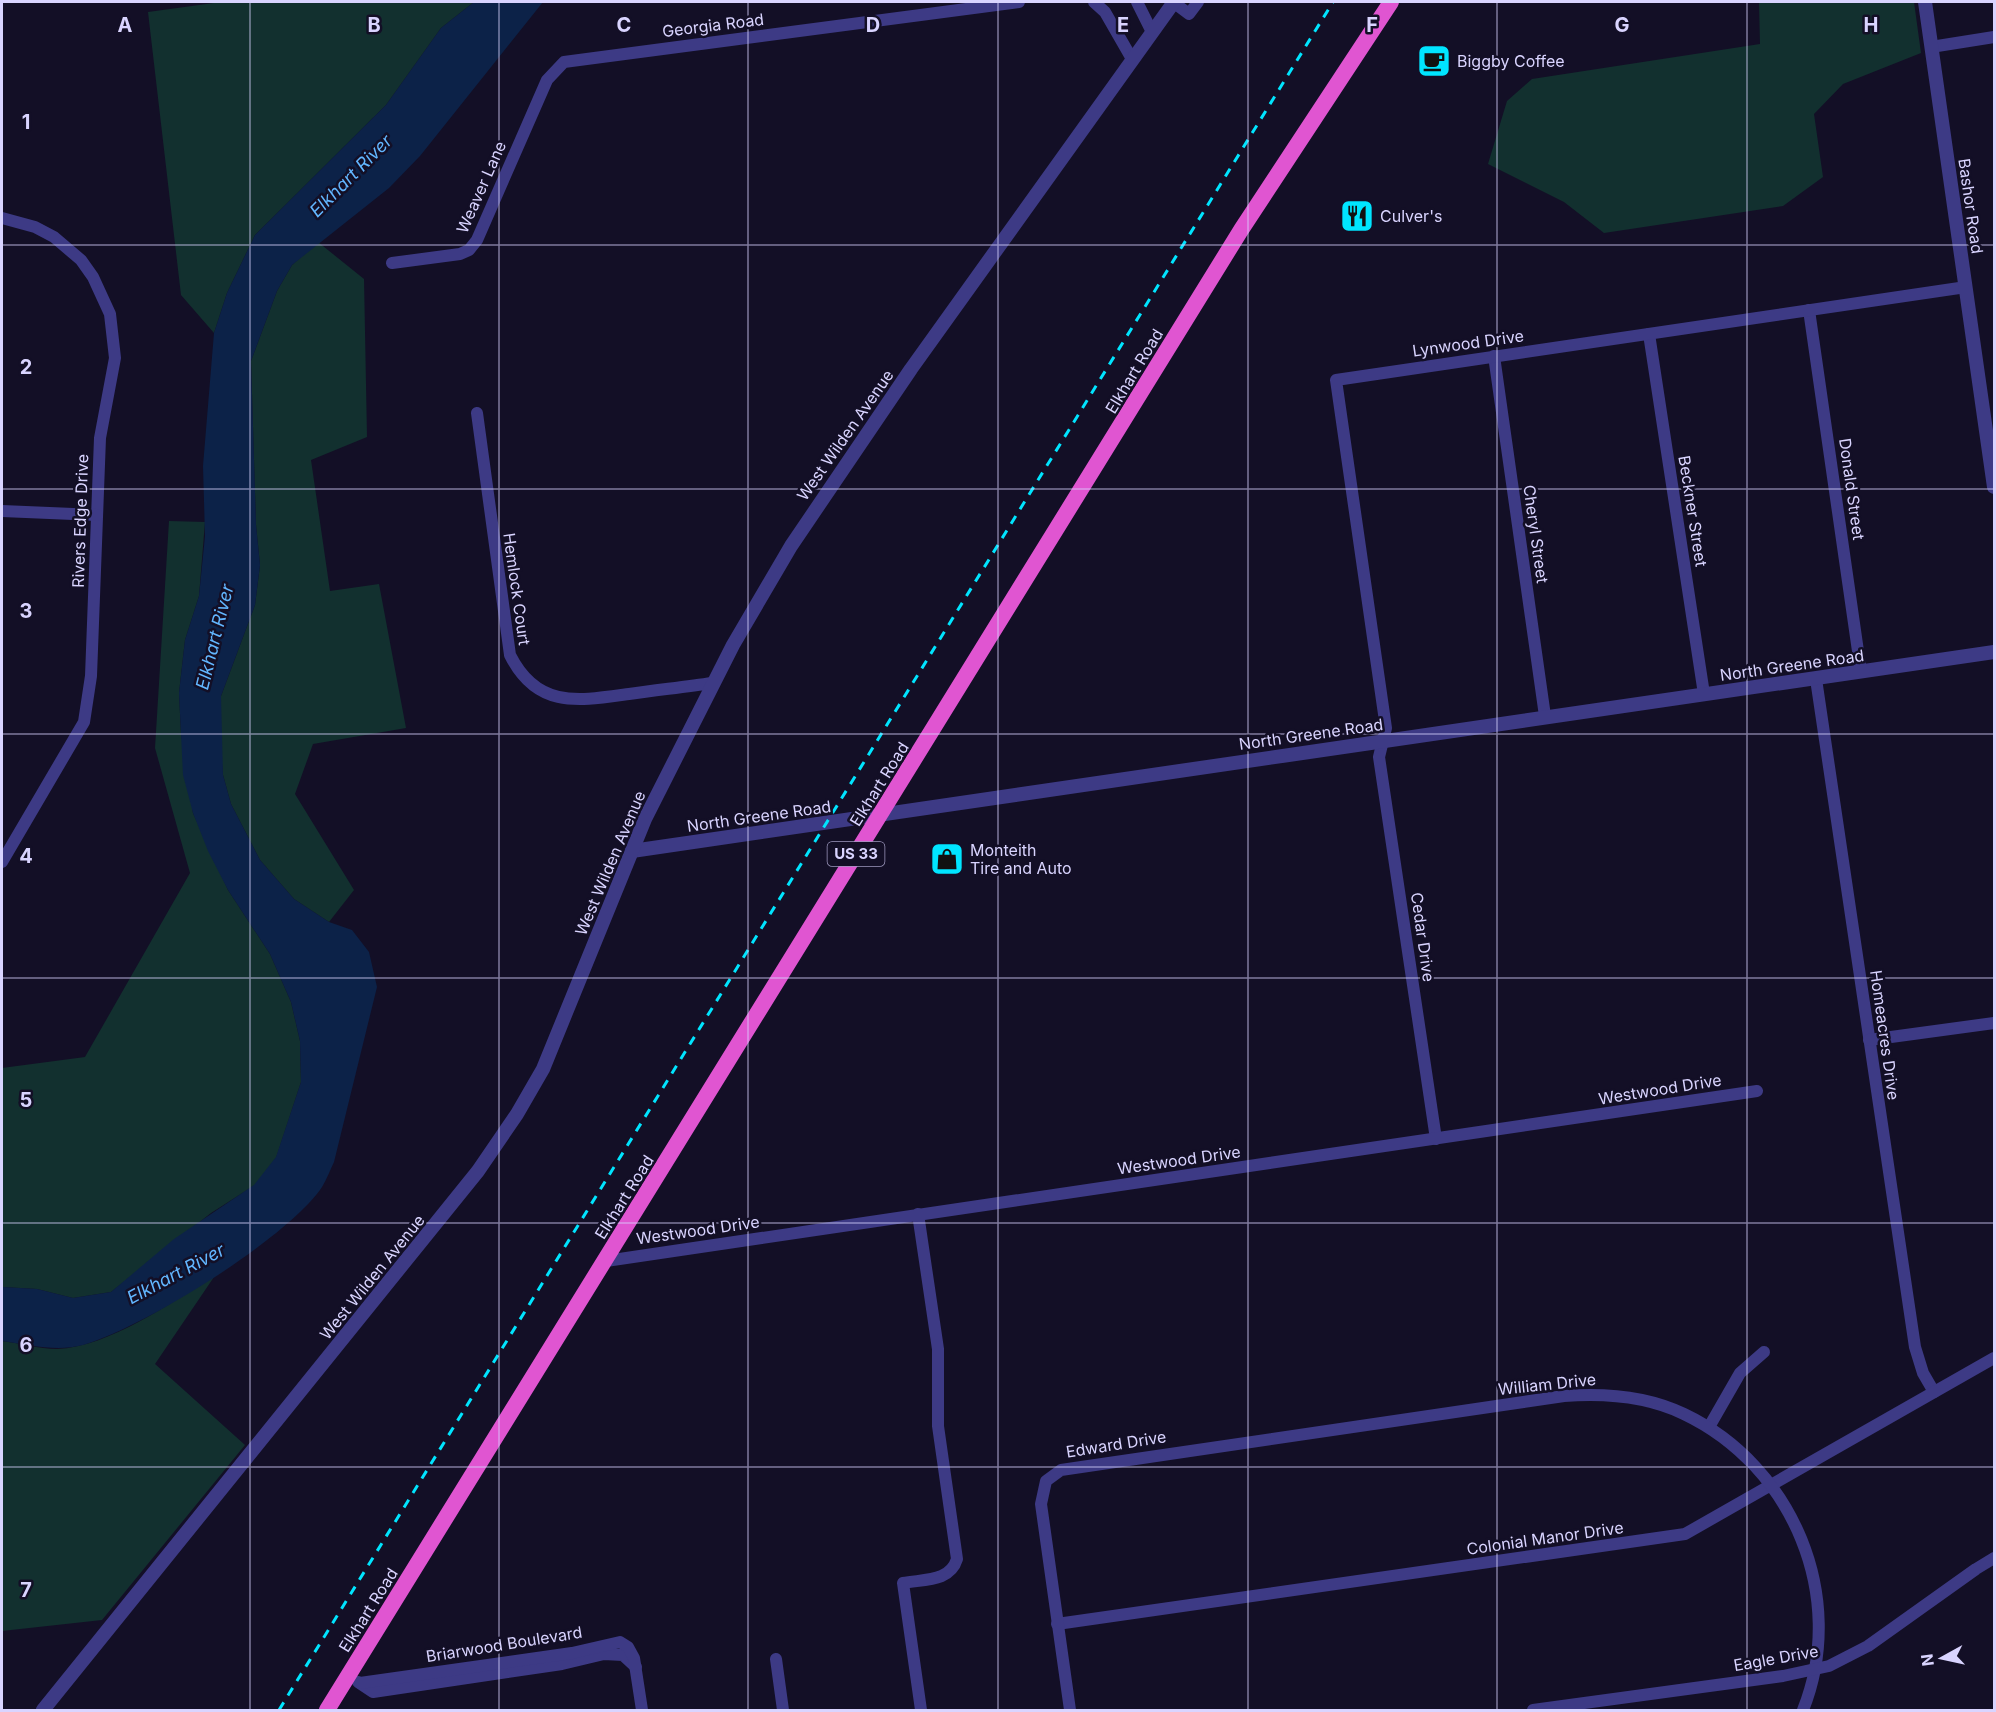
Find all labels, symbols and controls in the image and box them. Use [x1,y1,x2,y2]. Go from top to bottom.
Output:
street label: Georgia Road [661,9,765,41]
text: A [118,13,133,37]
text: B [367,13,381,37]
text: C [617,13,631,37]
text: D [866,13,880,37]
text: E [1117,13,1129,37]
text: F [1366,13,1378,37]
text: G [1614,13,1630,37]
text: H [1864,13,1878,37]
cafe icon: Biggby Coffee [1416,43,1452,79]
place label: Biggby Coffee [1457,51,1565,71]
text: 1 [22,110,30,134]
water label: Elkhart River [305,129,397,221]
street label: Weaver Lane [452,138,510,236]
street label: Bashor Road [1954,157,1988,255]
restaurant icon: Culver's [1339,198,1375,234]
place label: Culver's [1380,206,1442,226]
street label: Elkhart Road [1101,325,1167,417]
street label: Lynwood Drive [1411,325,1525,361]
text: 2 [20,355,32,379]
street label: West Wilden Avenue [792,366,898,504]
street label: Donald Street [1835,437,1869,541]
street label: Rivers Edge Drive [68,454,92,588]
street label: Beckner Street [1674,454,1712,568]
street label: Cheryl Street [1519,483,1553,585]
street label: Hemlock Court [499,531,535,647]
water label: Elkhart River [191,581,238,692]
text: 3 [20,599,32,623]
street label: North Greene Road [1719,645,1865,685]
street label: North Greene Road [1238,714,1384,754]
street label: Elkhart Road [845,738,913,830]
street label: West Wilden Avenue [570,788,650,938]
street label: North Greene Road [686,796,832,836]
place label: Monteith Tire and Auto [970,840,1072,878]
shop icon: Monteith Tire and Auto [929,841,965,877]
road number: US 33 [828,842,884,866]
text: 4 [19,844,33,868]
street label: Cedar Drive [1407,891,1439,983]
street label: Homeacres Drive [1866,969,1904,1101]
street label: Westwood Drive [1597,1069,1723,1109]
text: 5 [20,1088,32,1112]
street label: Westwood Drive [1116,1141,1242,1179]
street label: Elkhart Road [590,1151,658,1243]
street label: West Wilden Avenue [315,1210,429,1344]
street label: Westwood Drive [635,1211,761,1249]
water label: Elkhart River [123,1238,229,1308]
text: 6 [20,1333,33,1357]
street label: William Drive [1497,1369,1597,1399]
street label: Edward Drive [1064,1426,1168,1462]
street label: Colonial Manor Drive [1465,1517,1625,1559]
street label: Elkhart Road [334,1564,402,1656]
text: 7 [20,1578,32,1602]
street label: Briarwood Boulevard [424,1622,584,1666]
north arrow [1912,1628,1972,1688]
street label: Eagle Drive [1732,1641,1820,1675]
text: N [1916,1653,1938,1668]

